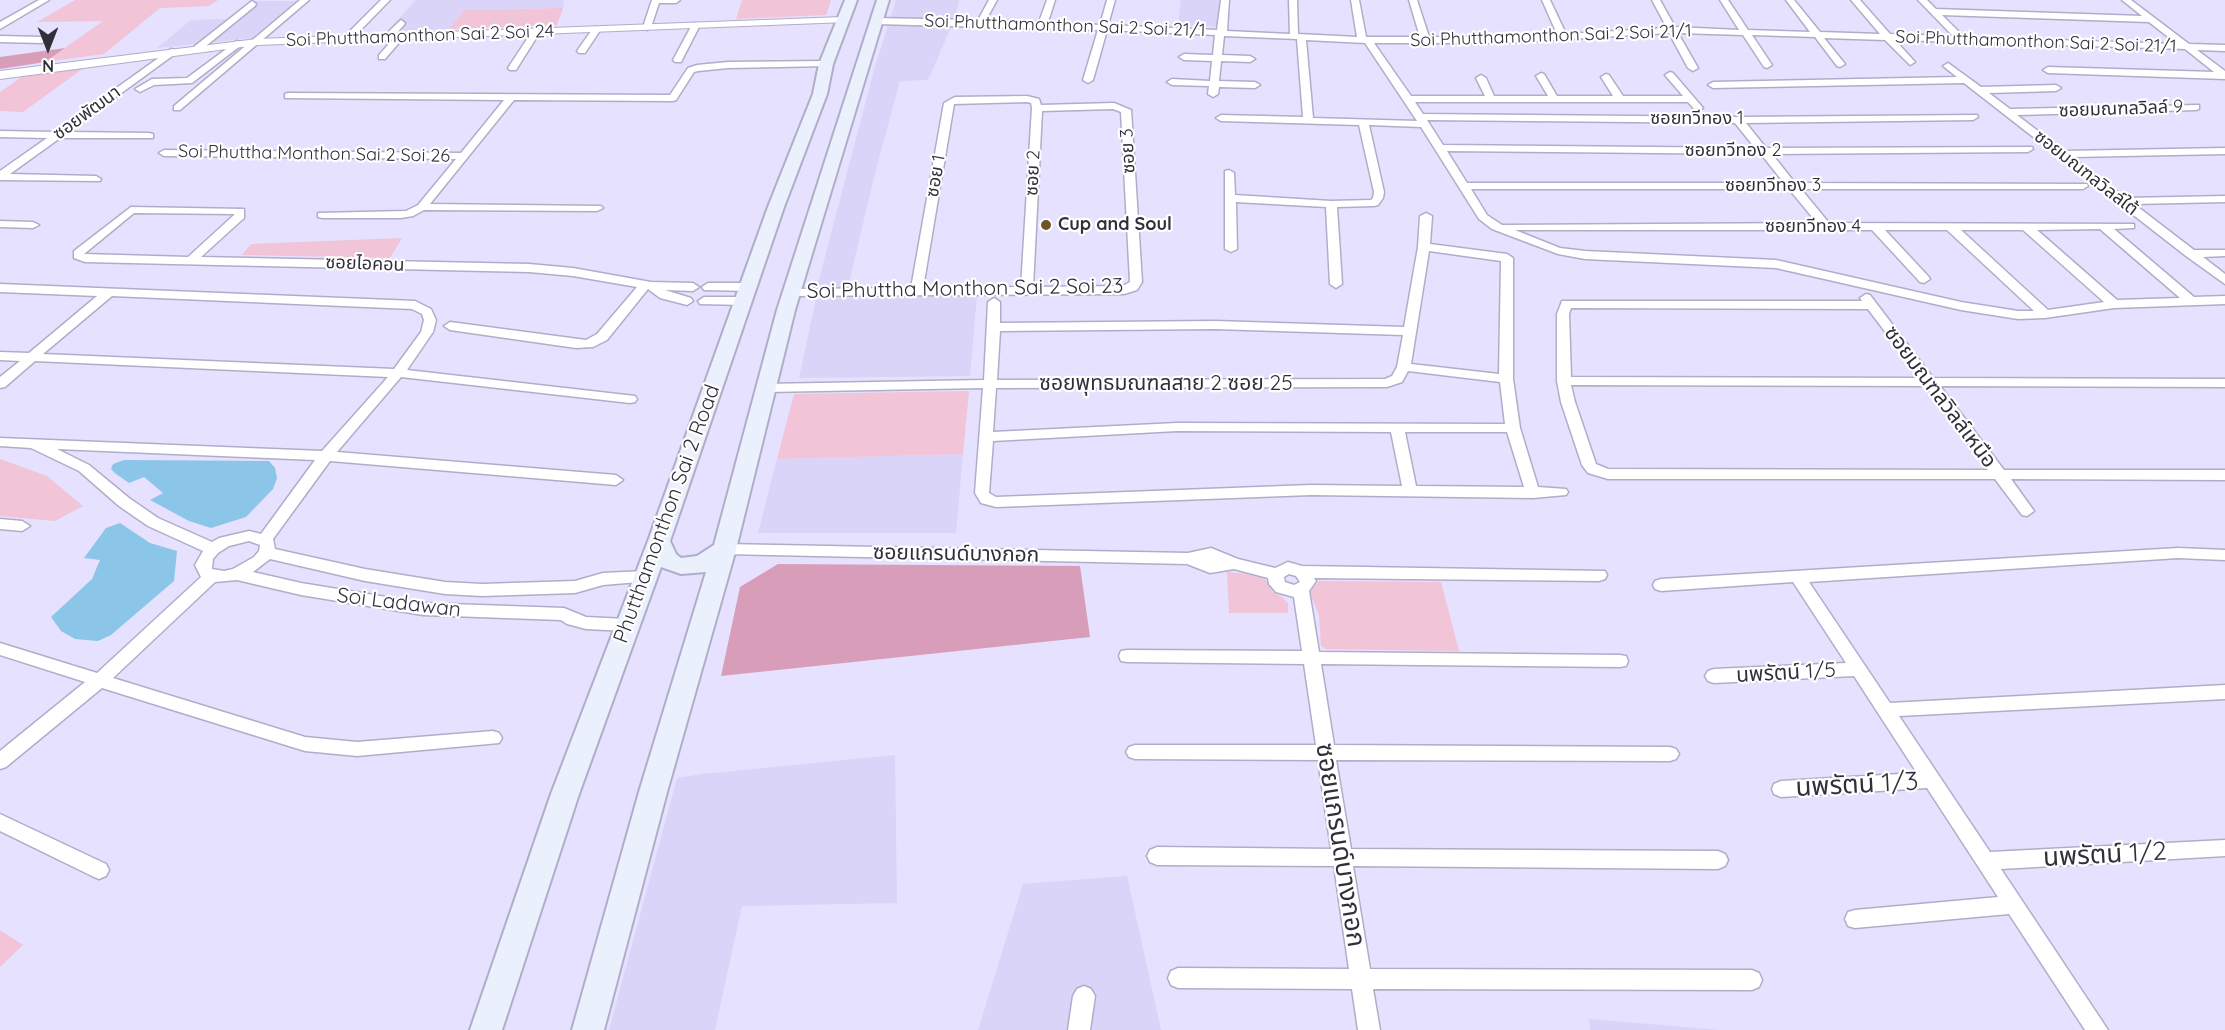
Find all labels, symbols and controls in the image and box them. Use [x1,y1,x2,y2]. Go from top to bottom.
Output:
street label: Soi Phutthamonthon Sai 2 Soi 21/1 [924,10,1206,42]
north arrow [18,18,78,78]
street label: Soi Phutthamonthon Sai 2 Soi 21/1 [1410,20,1692,52]
street label: Soi Phutthamonthon Sai 2 Soi 24 [286,21,554,51]
street label: Soi Phutthamonthon Sai 2 Soi 21/1 [1895,26,2177,58]
text: N [42,56,54,76]
street label: ซอยพัฒนา [49,81,125,145]
street label: ซอยมณฑลวิลล์ 9 [2058,96,2184,122]
street label: ซอยทวีทอง 1 [1650,108,1744,130]
street label: ซอยมณฑลวิลล์ใต้ [2030,126,2142,220]
street label: ซอย 3 [1116,128,1140,174]
street label: ซอยทวีทอง 2 [1685,140,1781,162]
street label: Soi Phuttha Monthon Sai 2 Soi 26 [178,141,450,167]
street label: ซอย 2 [1021,150,1045,196]
street label: ซอย 1 [922,153,950,199]
street label: ซอยทวีทอง 3 [1725,175,1821,197]
place label: Cup and Soul [1058,214,1172,236]
street label: ซอยทวีทอง 4 [1765,216,1861,238]
marker: Cup and Soul [1039,218,1053,232]
street label: ซอยไอคอน [325,252,405,276]
street label: Soi Phuttha Monthon Sai 2 Soi 23 [806,274,1124,304]
street label: ซอยมณฑลวิลล์เหนือ [1878,321,2002,473]
street label: ซอยพุทธมณฑลสาย 2 ซอย 25 [1039,371,1293,397]
street label: Phutthamonthon Sai 2 Road [608,381,726,647]
street label: ซอยแกรนด์บางกอก [873,540,1039,568]
street label: Soi Ladawan [336,583,462,623]
street label: นพรัตน์ 1/5 [1735,658,1837,688]
street label: ซอยแกรนด์บางกอก [1308,741,1372,949]
street label: นพรัตน์ 1/3 [1795,766,1919,804]
street label: นพรัตน์ 1/2 [2042,836,2168,874]

